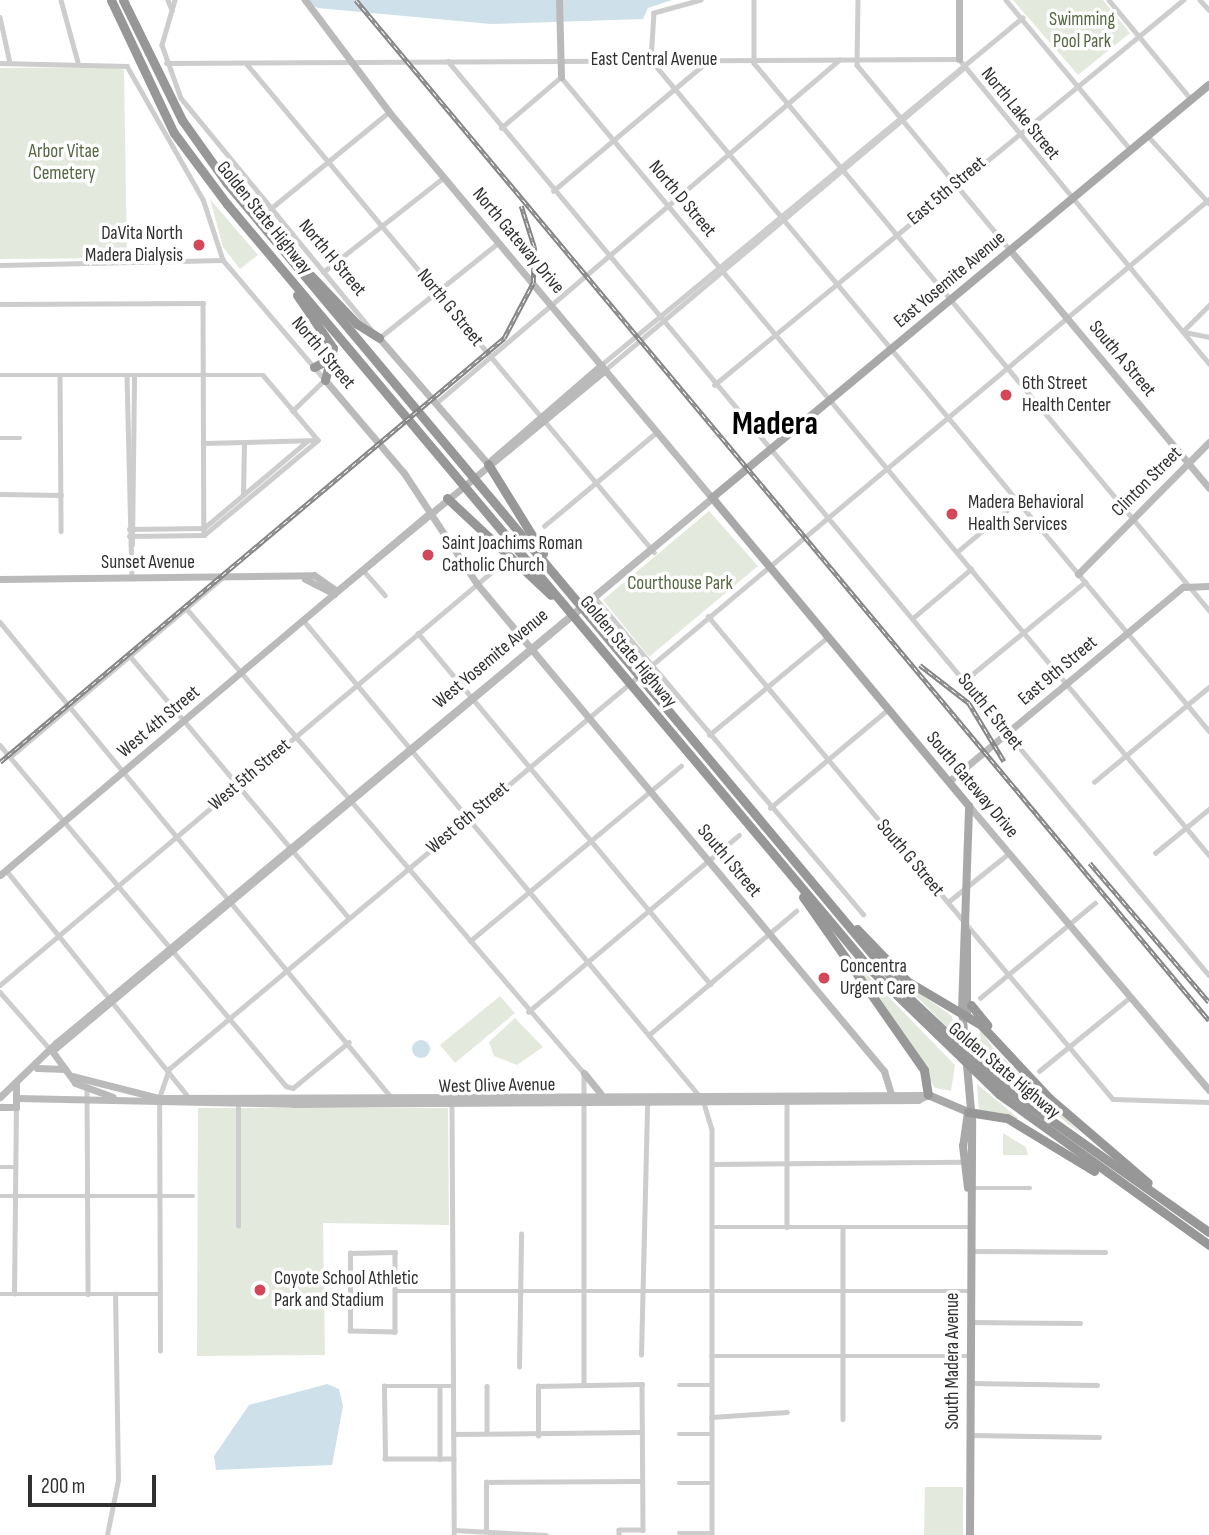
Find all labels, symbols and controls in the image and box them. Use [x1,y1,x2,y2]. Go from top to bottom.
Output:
park label: Swimming Pool Park [1049,9,1115,53]
street label: East Central Avenue [591,49,717,71]
street label: North Lake Street [976,63,1064,165]
park label: Arbor Vitae Cemetery [29,141,99,185]
street label: East 5th Street [903,152,991,230]
street label: North D Street [643,156,721,242]
street label: Golden State Highway [211,157,317,279]
street label: North Gateway Drive [467,183,569,299]
street label: North H Street [293,215,371,301]
place label: DaVita North Madera Dialysis [85,223,183,267]
street label: East Yosemite Avenue [890,227,1010,333]
marker: DaVita North Madera Dialysis [189,235,209,255]
street label: North G Street [412,265,488,351]
street label: North I Street [286,312,360,394]
street label: South A Street [1084,316,1160,402]
place label: 6th Street Health Center [1022,373,1111,417]
marker: 6th Street Health Center [996,385,1016,405]
district label: Madera [732,405,818,445]
street label: Clinton Street [1107,442,1187,522]
place label: Madera Behavioral Health Services [968,492,1084,536]
marker: Madera Behavioral Health Services [942,504,962,524]
place label: Saint Joachims Roman Catholic Church [442,533,583,577]
marker: Saint Joachims Roman Catholic Church [420,547,436,563]
street label: Sunset Avenue [101,552,195,574]
park label: Courthouse Park [627,573,733,595]
street label: Golden State Highway [575,591,681,713]
street label: West Yosemite Avenue [429,604,553,714]
street label: East 9th Street [1014,631,1102,711]
street label: South E Street [952,669,1028,755]
street label: West 4th Street [113,681,205,763]
street label: South Gateway Drive [921,727,1023,843]
street label: West 5th Street [204,734,296,816]
street label: West 6th Street [422,777,514,859]
street label: South G Street [871,815,949,901]
street label: South I Street [692,820,766,902]
place label: Concentra Urgent Care [840,956,916,1000]
marker: Concentra Urgent Care [814,968,834,988]
street label: Golden State Highway [943,1018,1065,1124]
street label: West Olive Avenue [439,1074,555,1098]
place label: Coyote School Athletic Park and Stadium [274,1268,418,1312]
marker: Coyote School Athletic Park and Stadium [252,1282,268,1298]
street label: South Madera Avenue [942,1292,964,1430]
scale bar [32,1462,159,1506]
text: 200 m [41,1474,85,1499]

